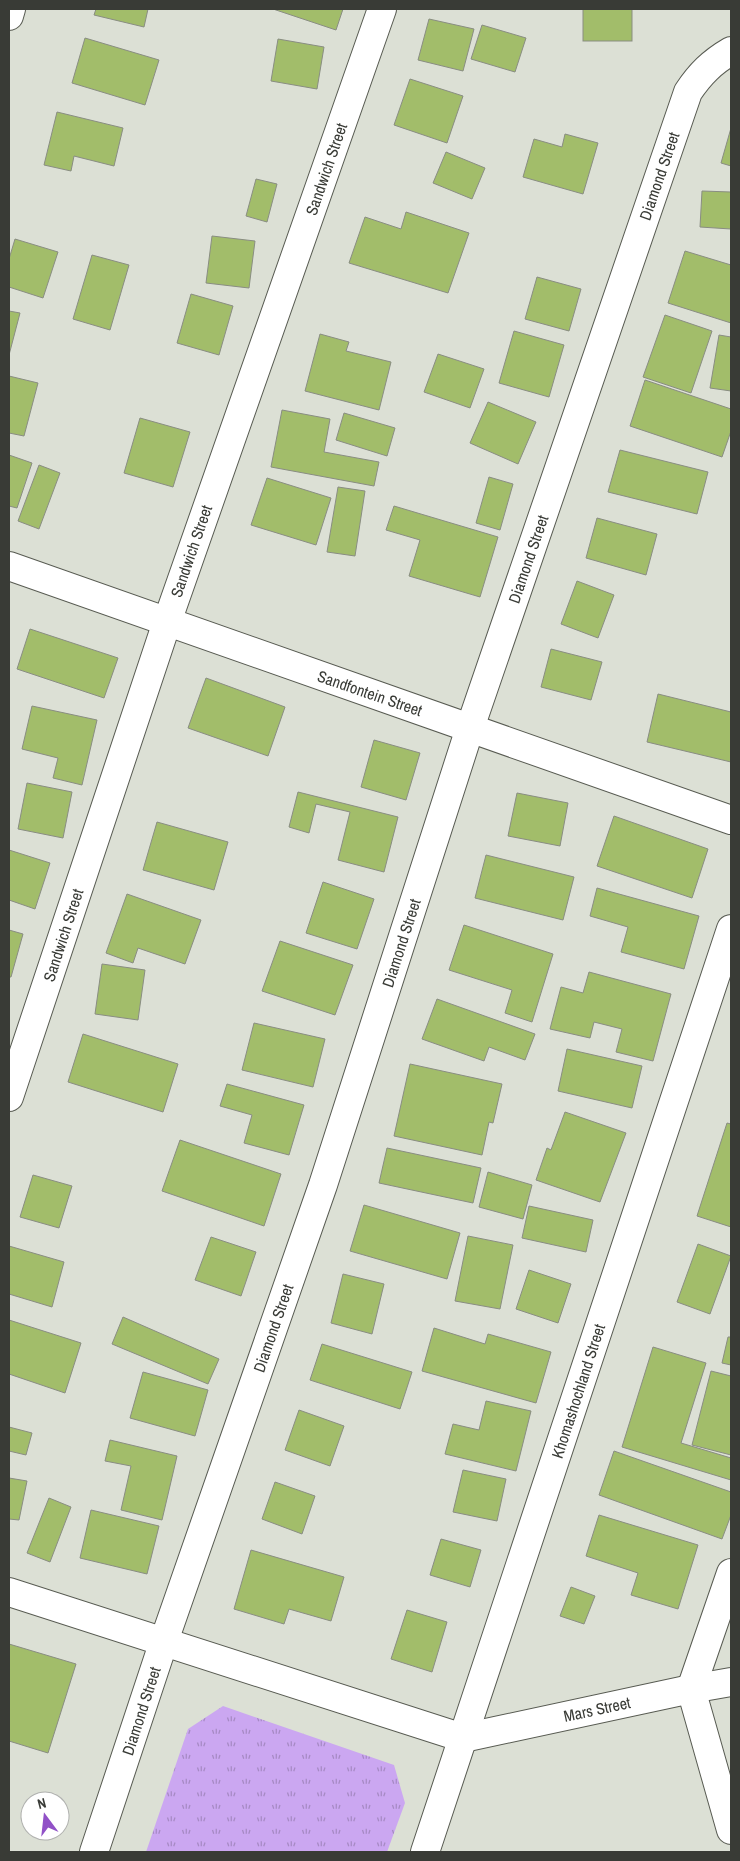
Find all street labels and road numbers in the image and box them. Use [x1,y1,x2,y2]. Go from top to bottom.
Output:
street label: Sandwich Street [300,120,352,218]
street label: Diamond Street [634,129,684,223]
street label: Sandwich Street [165,502,217,600]
street label: Diamond Street [503,512,553,606]
street label: Sandfontein Street [315,665,426,721]
street label: Sandwich Street [38,885,88,984]
street label: Diamond Street [376,896,426,990]
street label: Diamond Street [248,1281,298,1375]
street label: Khomashochland Street [546,1321,610,1461]
street label: Diamond Street [116,1664,166,1758]
street label: Mars Street [562,1691,633,1727]

